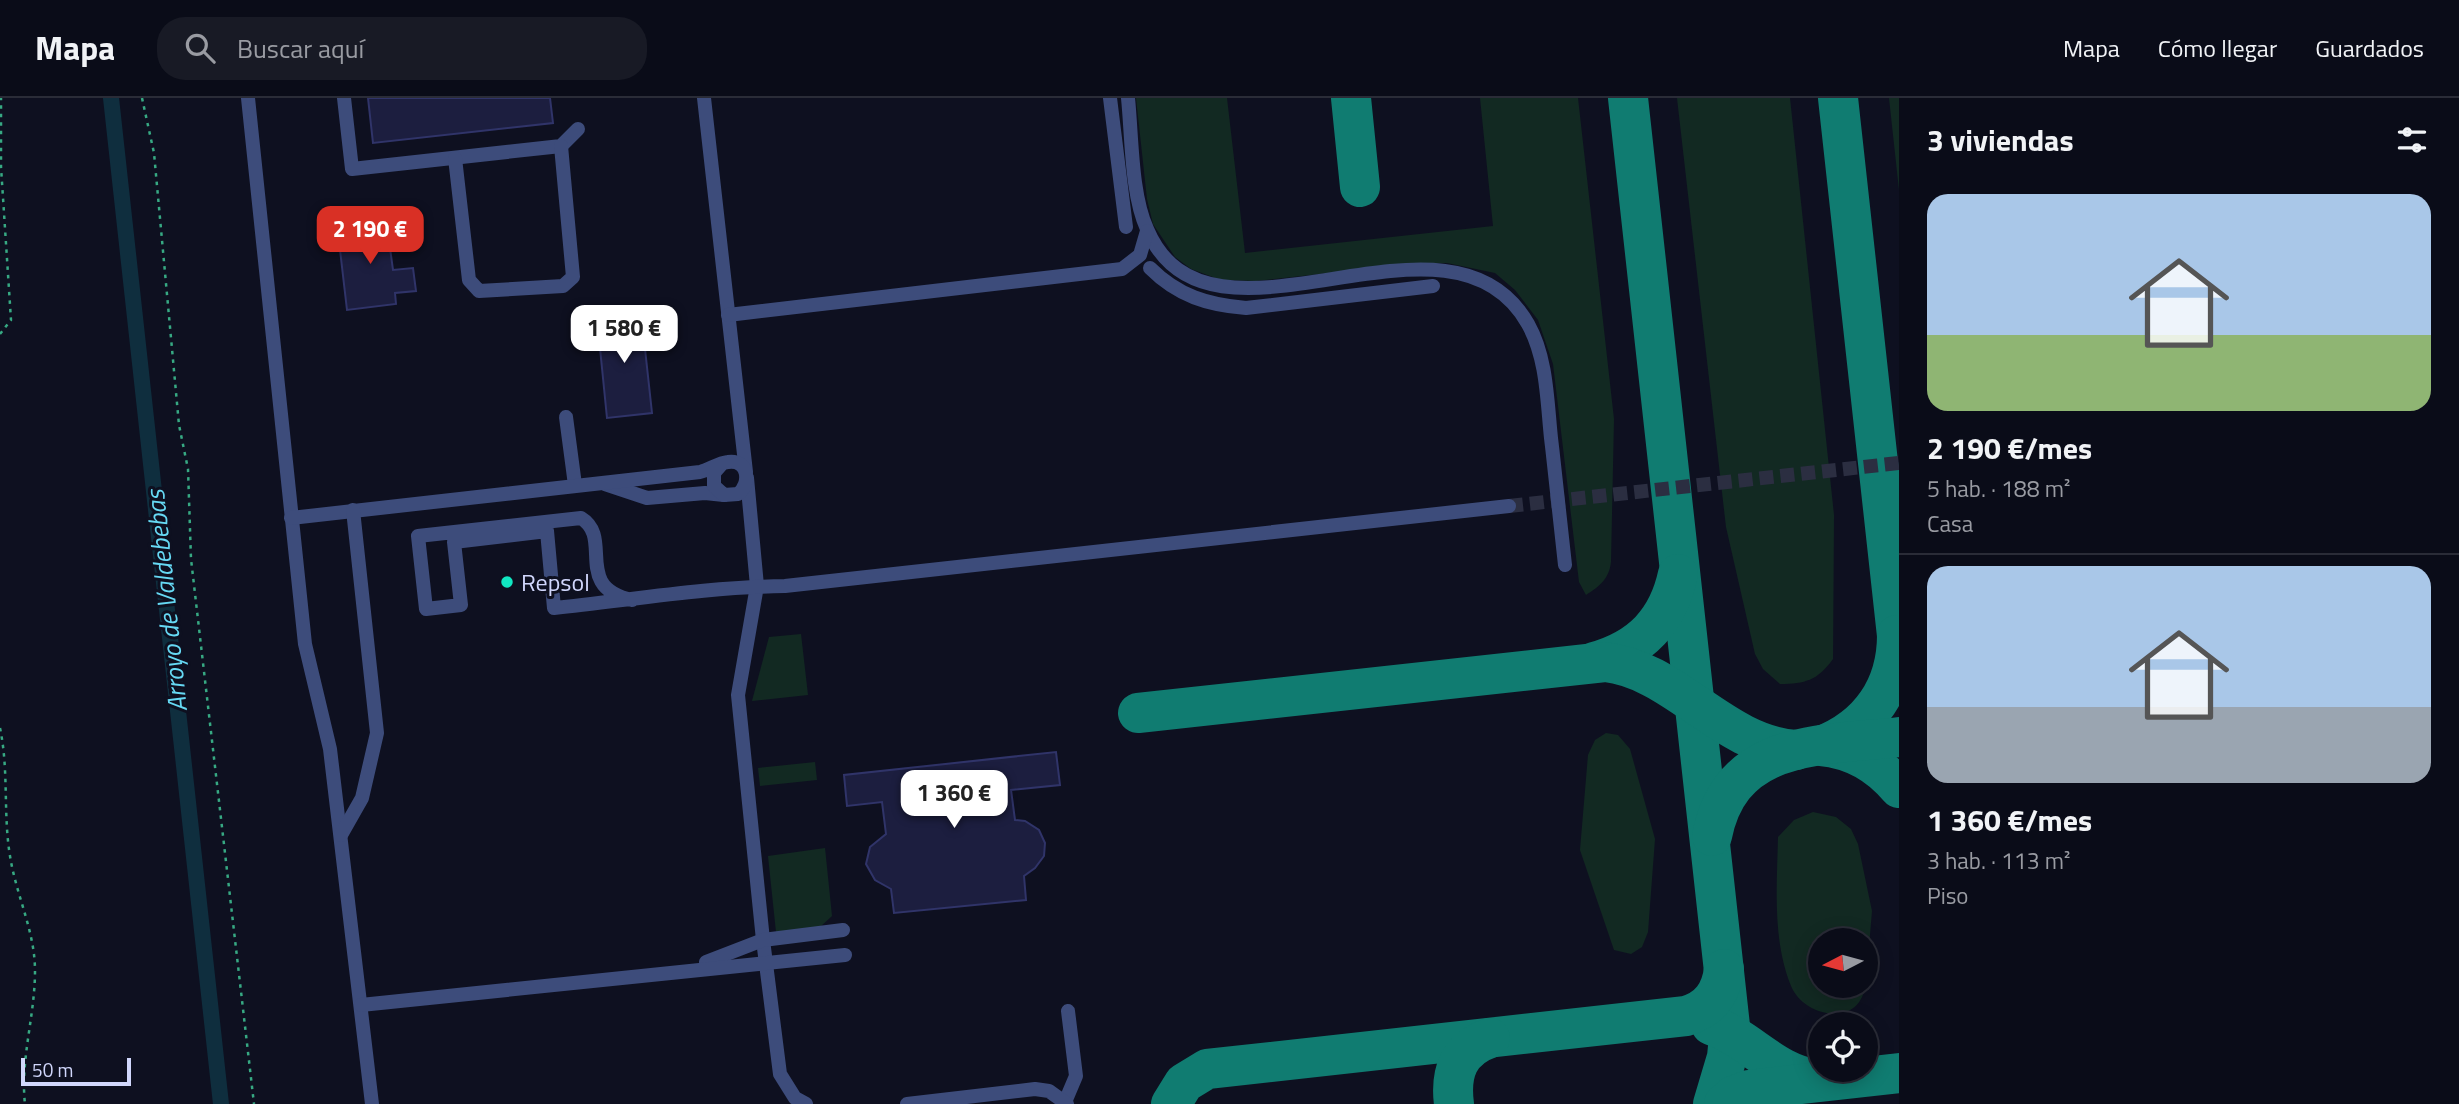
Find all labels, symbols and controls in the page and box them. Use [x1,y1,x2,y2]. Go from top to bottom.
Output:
search box [157,17,647,80]
text: Mapa [35,23,115,73]
icon: search [181,29,219,67]
text: Buscar aquí [237,29,364,68]
text: Mapa [2063,30,2120,66]
text: Cómo llegar [2158,30,2277,66]
text: Guardados [2315,30,2424,66]
text: 3 viviendas [1927,117,2074,163]
icon: filters [2393,121,2431,159]
pin: 2 190 € [305,206,435,266]
text: 2 190 € [333,211,407,246]
icon: home [2116,240,2242,366]
pin: 1 580 € [559,306,689,365]
text: 1 580 € [587,310,661,345]
text: 2 190 €/mes [1927,425,2092,471]
text: 5 hab. · 188 m² [1927,471,2070,506]
water label: Arroyo de Valdebebas [135,486,197,714]
text: Casa [1927,506,1973,541]
place label: Repsol [521,564,590,600]
marker: Repsol [499,574,515,590]
icon: home [2116,612,2242,738]
pin: 1 360 € [889,770,1019,830]
text: 1 360 € [917,775,991,810]
text: 1 360 €/mes [1927,797,2092,843]
text: 3 hab. · 113 m² [1927,843,2070,878]
text: Piso [1927,878,1969,913]
north arrow [1808,928,1878,998]
map controls [1808,928,1878,1082]
button: locate [1808,1012,1878,1082]
scale bar [21,1055,131,1087]
text: 50 m [32,1055,73,1084]

